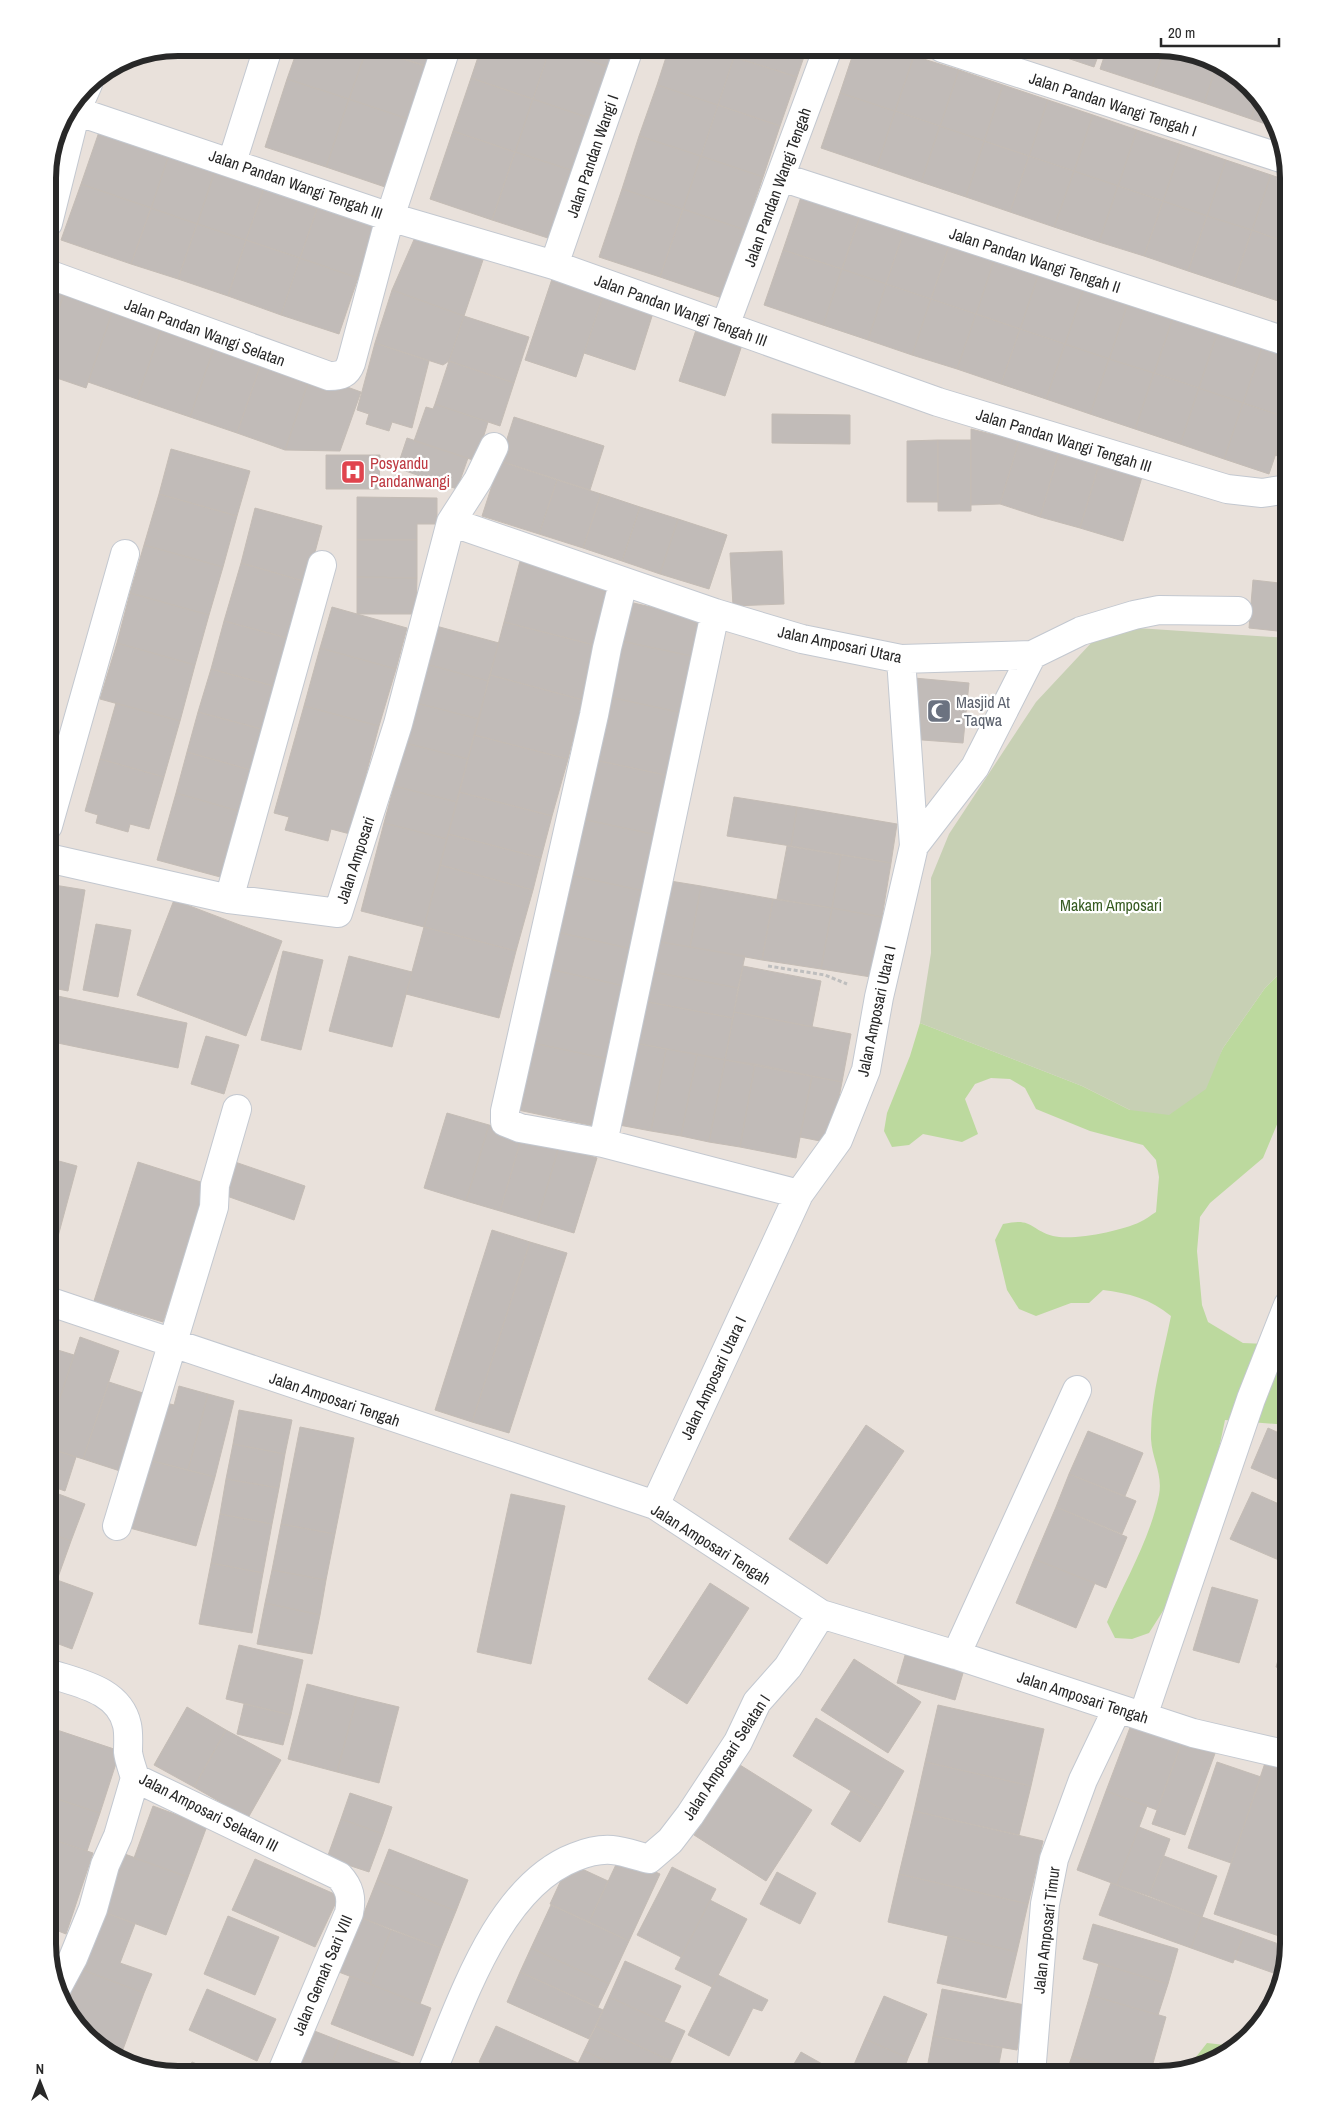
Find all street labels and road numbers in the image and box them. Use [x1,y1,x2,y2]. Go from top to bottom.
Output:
street label: Jalan Pandan Wangi Tengah I [1026,66,1200,142]
street label: Jalan Pandan Wangi I [561,92,623,220]
street label: Jalan Pandan Wangi Tengah [738,104,816,270]
street label: Jalan Pandan Wangi Tengah III [206,144,386,224]
street label: Jalan Pandan Wangi Tengah II [947,222,1123,298]
street label: Jalan Pandan Wangi Tengah III [592,268,770,352]
street label: Jalan Pandan Wangi Selatan [122,293,288,371]
street label: Jalan Pandan Wangi Tengah III [974,403,1154,477]
street label: Jalan Amposari Utara [776,620,905,668]
street label: Jalan Amposari [331,814,379,906]
street label: Jalan Amposari Utara I [851,943,901,1079]
street label: Jalan Amposari Utara I [675,1313,751,1443]
street label: Jalan Amposari Tengah [267,1366,403,1432]
street label: Jalan Amposari Tengah [647,1498,775,1590]
street label: Jalan Amposari Tengah [1014,1665,1152,1729]
street label: Jalan Amposari Selatan I [677,1690,775,1824]
street label: Jalan Amposari Selatan III [136,1767,282,1857]
street label: Jalan Amposari Timur [1027,1865,1065,1995]
street label: Jalan Gemah Sari VIII [287,1911,357,2039]

